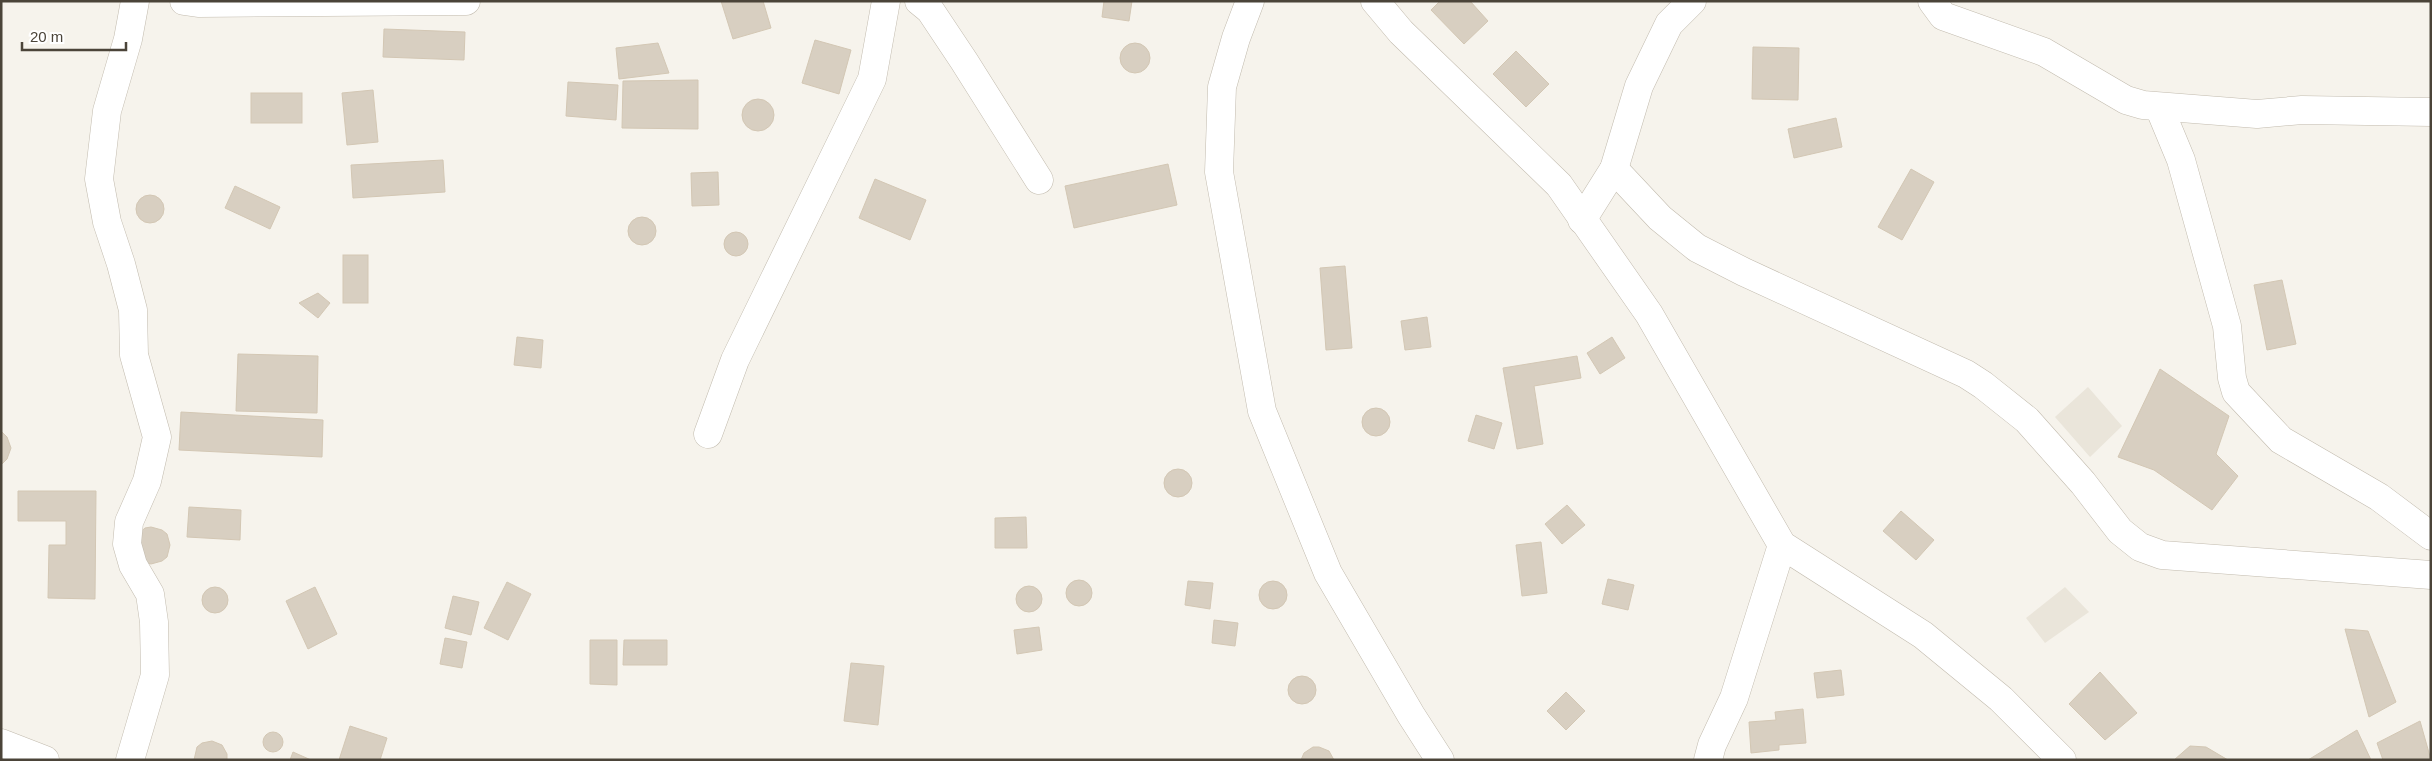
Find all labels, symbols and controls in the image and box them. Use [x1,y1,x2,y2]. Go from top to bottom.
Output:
scale bar [22,20,126,52]
text: 20 m [30,28,63,45]

